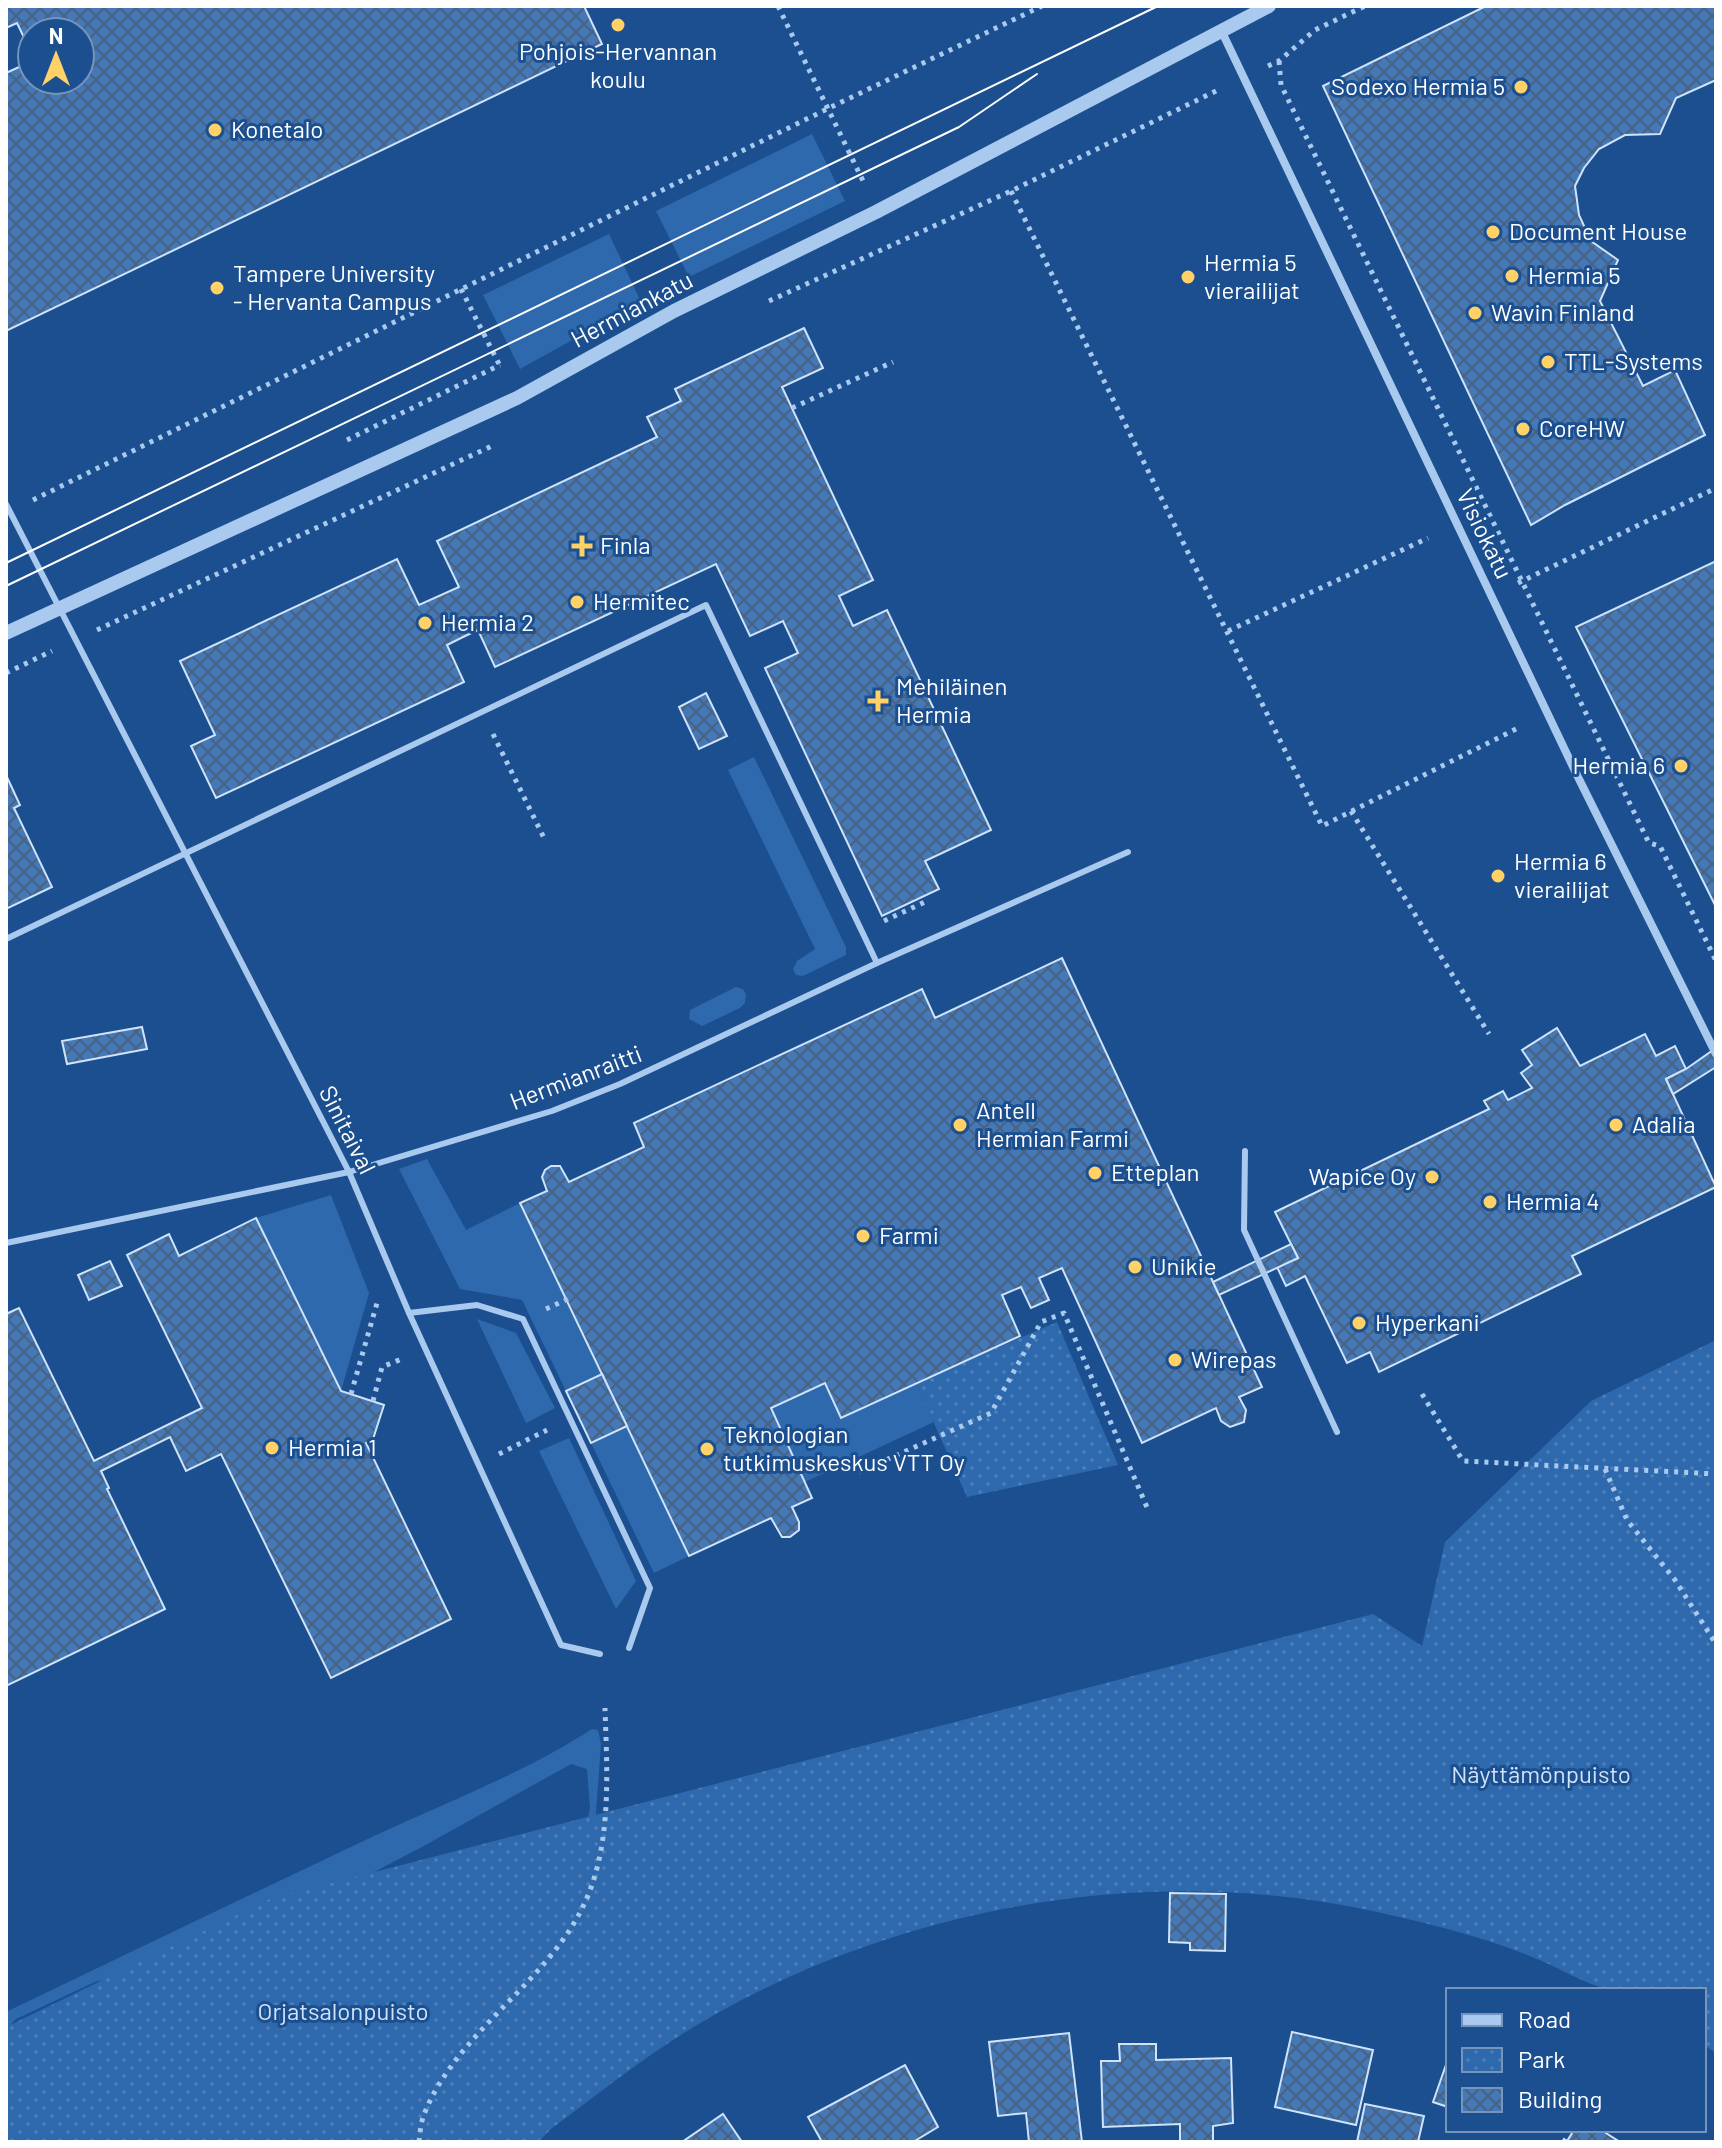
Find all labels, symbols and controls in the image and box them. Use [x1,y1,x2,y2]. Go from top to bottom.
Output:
north arrow [16,16,96,96]
marker: Pohjois-Hervannan koulu [609,16,627,34]
text: N [49,22,63,48]
place label: Pohjois-Hervannan koulu [519,36,717,93]
place label: Sodexo Hermia 5 [1331,71,1505,100]
marker: Sodexo Hermia 5 [1512,78,1530,96]
place label: Konetalo [231,114,323,143]
marker: Konetalo [206,121,224,139]
place label: Document House [1509,216,1687,245]
marker: Document House [1484,223,1502,241]
place label: Hermia 5 vierailijat [1204,247,1300,304]
place label: Tampere University - Hervanta Campus [233,258,435,315]
place label: Hermia 5 [1528,260,1621,289]
street label: Hermiankatu [565,264,697,353]
marker: Hermia 5 [1503,267,1521,285]
marker: Hermia 5 vierailijat [1179,268,1197,286]
marker: Tampere University - Hervanta Campus [208,279,226,297]
place label: Wavin Finland [1491,297,1635,326]
marker: Wavin Finland [1466,304,1484,322]
place label: TTL-Systems [1564,346,1703,375]
marker: TTL-Systems [1539,353,1557,371]
place label: CoreHW [1539,413,1625,442]
marker: CoreHW [1514,420,1532,438]
street label: Visiokatu [1451,484,1520,583]
place label: Finla [600,530,650,559]
marker: Finla [571,535,593,557]
place label: Hermitec [593,586,690,615]
marker: Hermitec [568,593,586,611]
place label: Hermia 2 [441,607,534,636]
marker: Hermia 2 [416,614,434,632]
place label: Mehiläinen Hermia [896,671,1007,728]
marker: Mehiläinen Hermia [867,690,889,712]
place label: Hermia 6 [1572,750,1665,779]
marker: Hermia 6 [1672,757,1690,775]
place label: Hermia 6 vierailijat [1514,846,1610,903]
marker: Hermia 6 vierailijat [1489,867,1507,885]
street label: Hermianraitti [505,1038,646,1115]
street label: Sinitaival [314,1080,383,1178]
place label: Antell Hermian Farmi [976,1095,1129,1152]
place label: Adalia [1632,1109,1696,1138]
marker: Antell Hermian Farmi [951,1116,969,1134]
marker: Adalia [1607,1116,1625,1134]
place label: Etteplan [1111,1157,1199,1186]
place label: Wapice Oy [1308,1161,1416,1190]
marker: Etteplan [1086,1164,1104,1182]
marker: Wapice Oy [1423,1168,1441,1186]
place label: Hermia 4 [1506,1186,1599,1215]
marker: Hermia 4 [1481,1193,1499,1211]
place label: Farmi [879,1220,939,1249]
marker: Farmi [854,1227,872,1245]
place label: Unikie [1151,1251,1217,1280]
marker: Unikie [1126,1258,1144,1276]
place label: Hyperkani [1375,1307,1480,1336]
marker: Hyperkani [1350,1314,1368,1332]
place label: Wirepas [1191,1344,1277,1373]
marker: Wirepas [1166,1351,1184,1369]
place label: Teknologian tutkimuskeskus VTT Oy [723,1419,965,1476]
place label: Hermia 1 [288,1432,377,1461]
marker: Hermia 1 [263,1439,281,1457]
marker: Teknologian tutkimuskeskus VTT Oy [698,1440,716,1458]
park label: Näyttämönpuisto [1451,1759,1631,1788]
legend [1446,1988,1706,2132]
park label: Orjatsalonpuisto [258,1996,429,2025]
text: Road [1518,2004,1571,2033]
text: Park [1518,2044,1565,2073]
text: Building [1518,2084,1602,2113]

